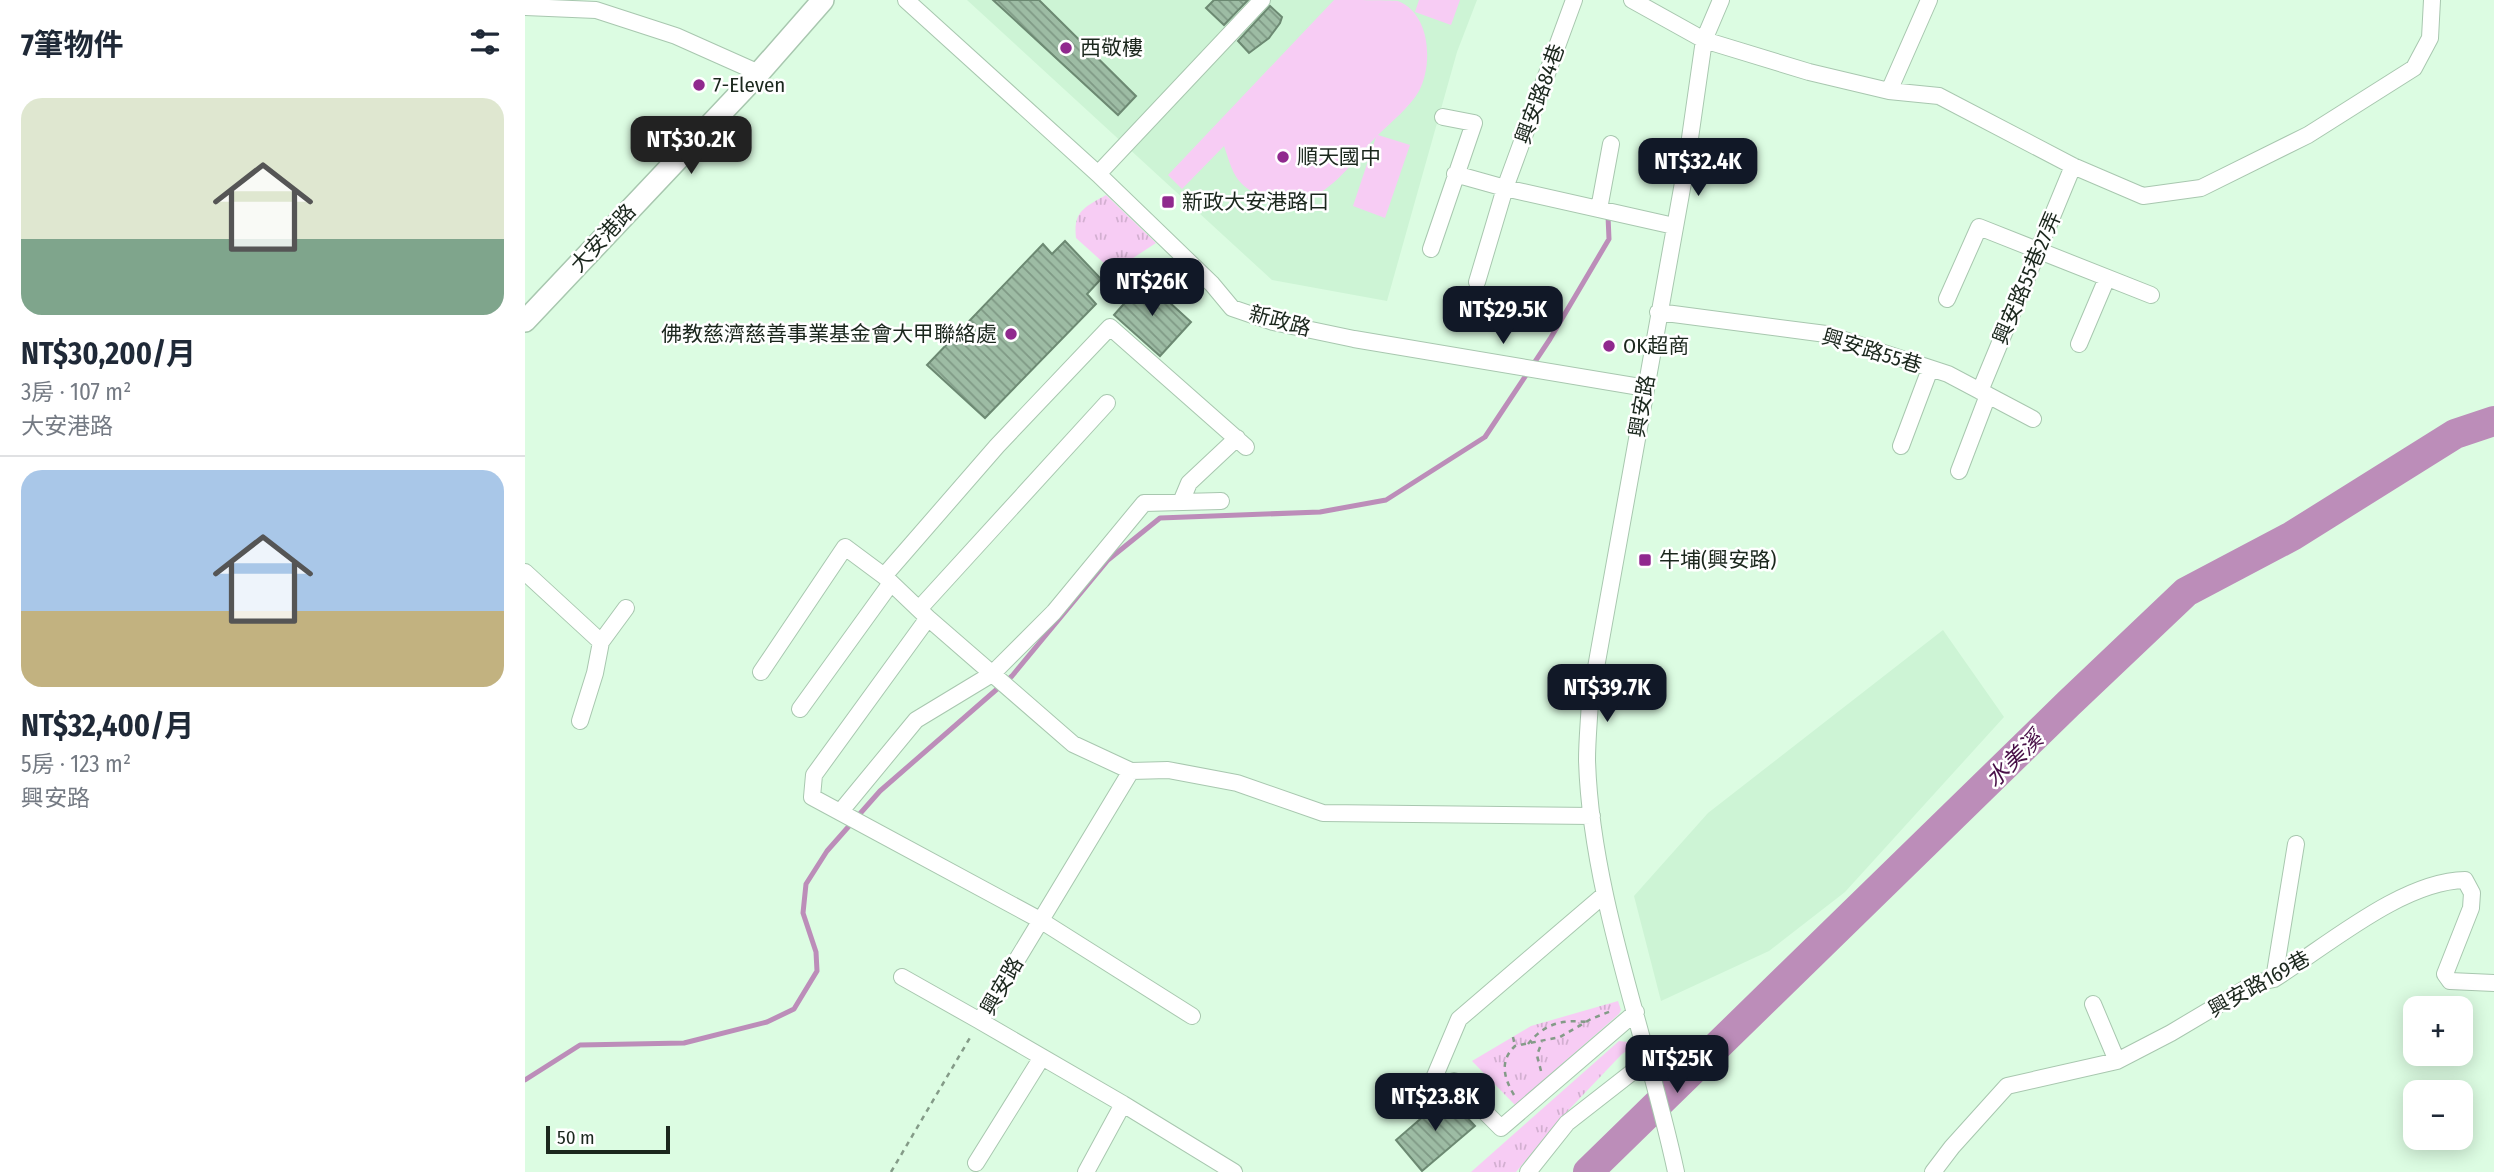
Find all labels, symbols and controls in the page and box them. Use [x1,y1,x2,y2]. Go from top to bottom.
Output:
icon: filters [466,23,504,61]
text: 7筆物件 [21,27,124,63]
place label: 西敬樓 [1080,35,1143,61]
marker: 西敬樓 [1058,40,1074,56]
street label: 興安路84巷 [1510,40,1570,148]
place label: 7-Eleven [713,72,785,98]
marker: 7-Eleven [691,77,707,93]
pin: NT$30.2K [619,116,763,176]
text: NT$30.2K [647,125,735,153]
pin: NT$32.4K [1626,138,1770,198]
icon: home [200,144,326,270]
place label: 順天國中 [1297,144,1381,170]
text: NT$32.4K [1654,147,1742,175]
marker: 順天國中 [1275,149,1291,165]
place label: 新政大安港路口 [1182,189,1329,215]
marker: 新政大安港路口 [1160,194,1176,210]
street label: 大安港路 [565,198,641,278]
street label: 興安路55巷27弄 [1987,208,2067,348]
pin: NT$26K [1095,258,1209,318]
text: NT$26K [1116,267,1188,295]
pin: NT$29.5K [1431,286,1575,346]
text: NT$29.5K [1459,295,1547,323]
street label: 新政路 [1246,300,1314,342]
place label: 佛教慈濟慈善事業基金會大甲聯絡處 [661,321,997,347]
street label: 興安路55巷 [1819,323,1925,379]
marker: 佛教慈濟慈善事業基金會大甲聯絡處 [1003,326,1019,342]
place label: OK超商 [1623,333,1689,359]
text: NT$30,200/月 [21,336,196,372]
marker: OK超商 [1601,338,1617,354]
street label: 興安路 [1624,373,1660,439]
text: 3房 · 107 m² [21,378,131,406]
text: 大安港路 [21,412,113,440]
icon: home [200,516,326,642]
place label: 牛埔(興安路) [1659,547,1776,573]
marker: 牛埔(興安路) [1637,552,1653,568]
pin: NT$39.7K [1535,664,1679,724]
text: NT$39.7K [1563,673,1651,701]
text: NT$32,400/月 [21,708,194,744]
water label: 水美溪 [1979,723,2051,793]
text: 5房 · 123 m² [21,750,131,778]
text: 興安路 [21,784,90,812]
street label: 興安路169巷 [2203,945,2315,1023]
street label: 興安路 [975,952,1029,1020]
map controls [2403,996,2473,1150]
button: + [2403,996,2473,1066]
pin: NT$25K [1620,1036,1734,1095]
text: NT$25K [1641,1044,1713,1072]
pin: NT$23.8K [1363,1074,1507,1133]
button: − [2403,1080,2473,1150]
text: NT$23.8K [1391,1082,1479,1110]
scale bar [546,1123,670,1155]
text: 50 m [557,1126,595,1149]

